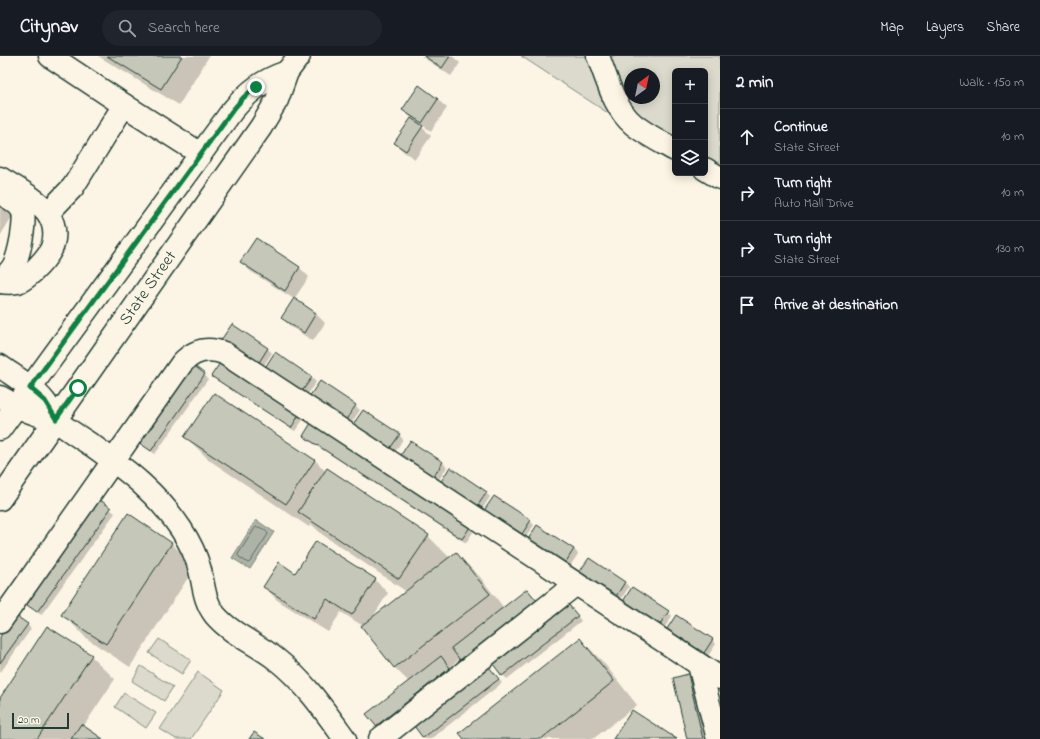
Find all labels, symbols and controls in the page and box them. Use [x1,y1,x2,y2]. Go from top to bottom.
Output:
search box [102,10,382,46]
text: Citynav [20,14,78,41]
icon: search [116,17,138,39]
text: Search here [148,17,220,39]
text: Map [880,17,904,38]
text: Layers [926,17,964,38]
text: Share [986,17,1020,38]
north arrow [624,68,660,104]
map controls [672,68,708,176]
button: + [672,68,708,104]
text: 2 min [736,70,773,95]
text: Walk · 150 m [959,73,1024,92]
route end [247,78,265,96]
button: − [672,104,708,140]
text: Continue [774,116,828,138]
icon: ahead [736,126,758,148]
text: 10 m [1001,127,1024,146]
text: State Street [774,138,840,157]
button: layers [672,140,708,176]
text: Turn right [774,172,832,194]
icon: right [736,182,758,204]
text: 10 m [1001,183,1024,202]
text: Auto Mall Drive [774,194,853,213]
text: Turn right [774,228,832,250]
icon: right [736,238,758,260]
text: 130 m [996,239,1024,258]
street label: State Street [113,245,183,330]
text: State Street [774,250,840,269]
icon: arrive [736,294,758,316]
text: Arrive at destination [774,294,898,316]
route start [69,379,87,397]
scale bar [12,711,69,730]
text: 20 m [18,712,40,728]

